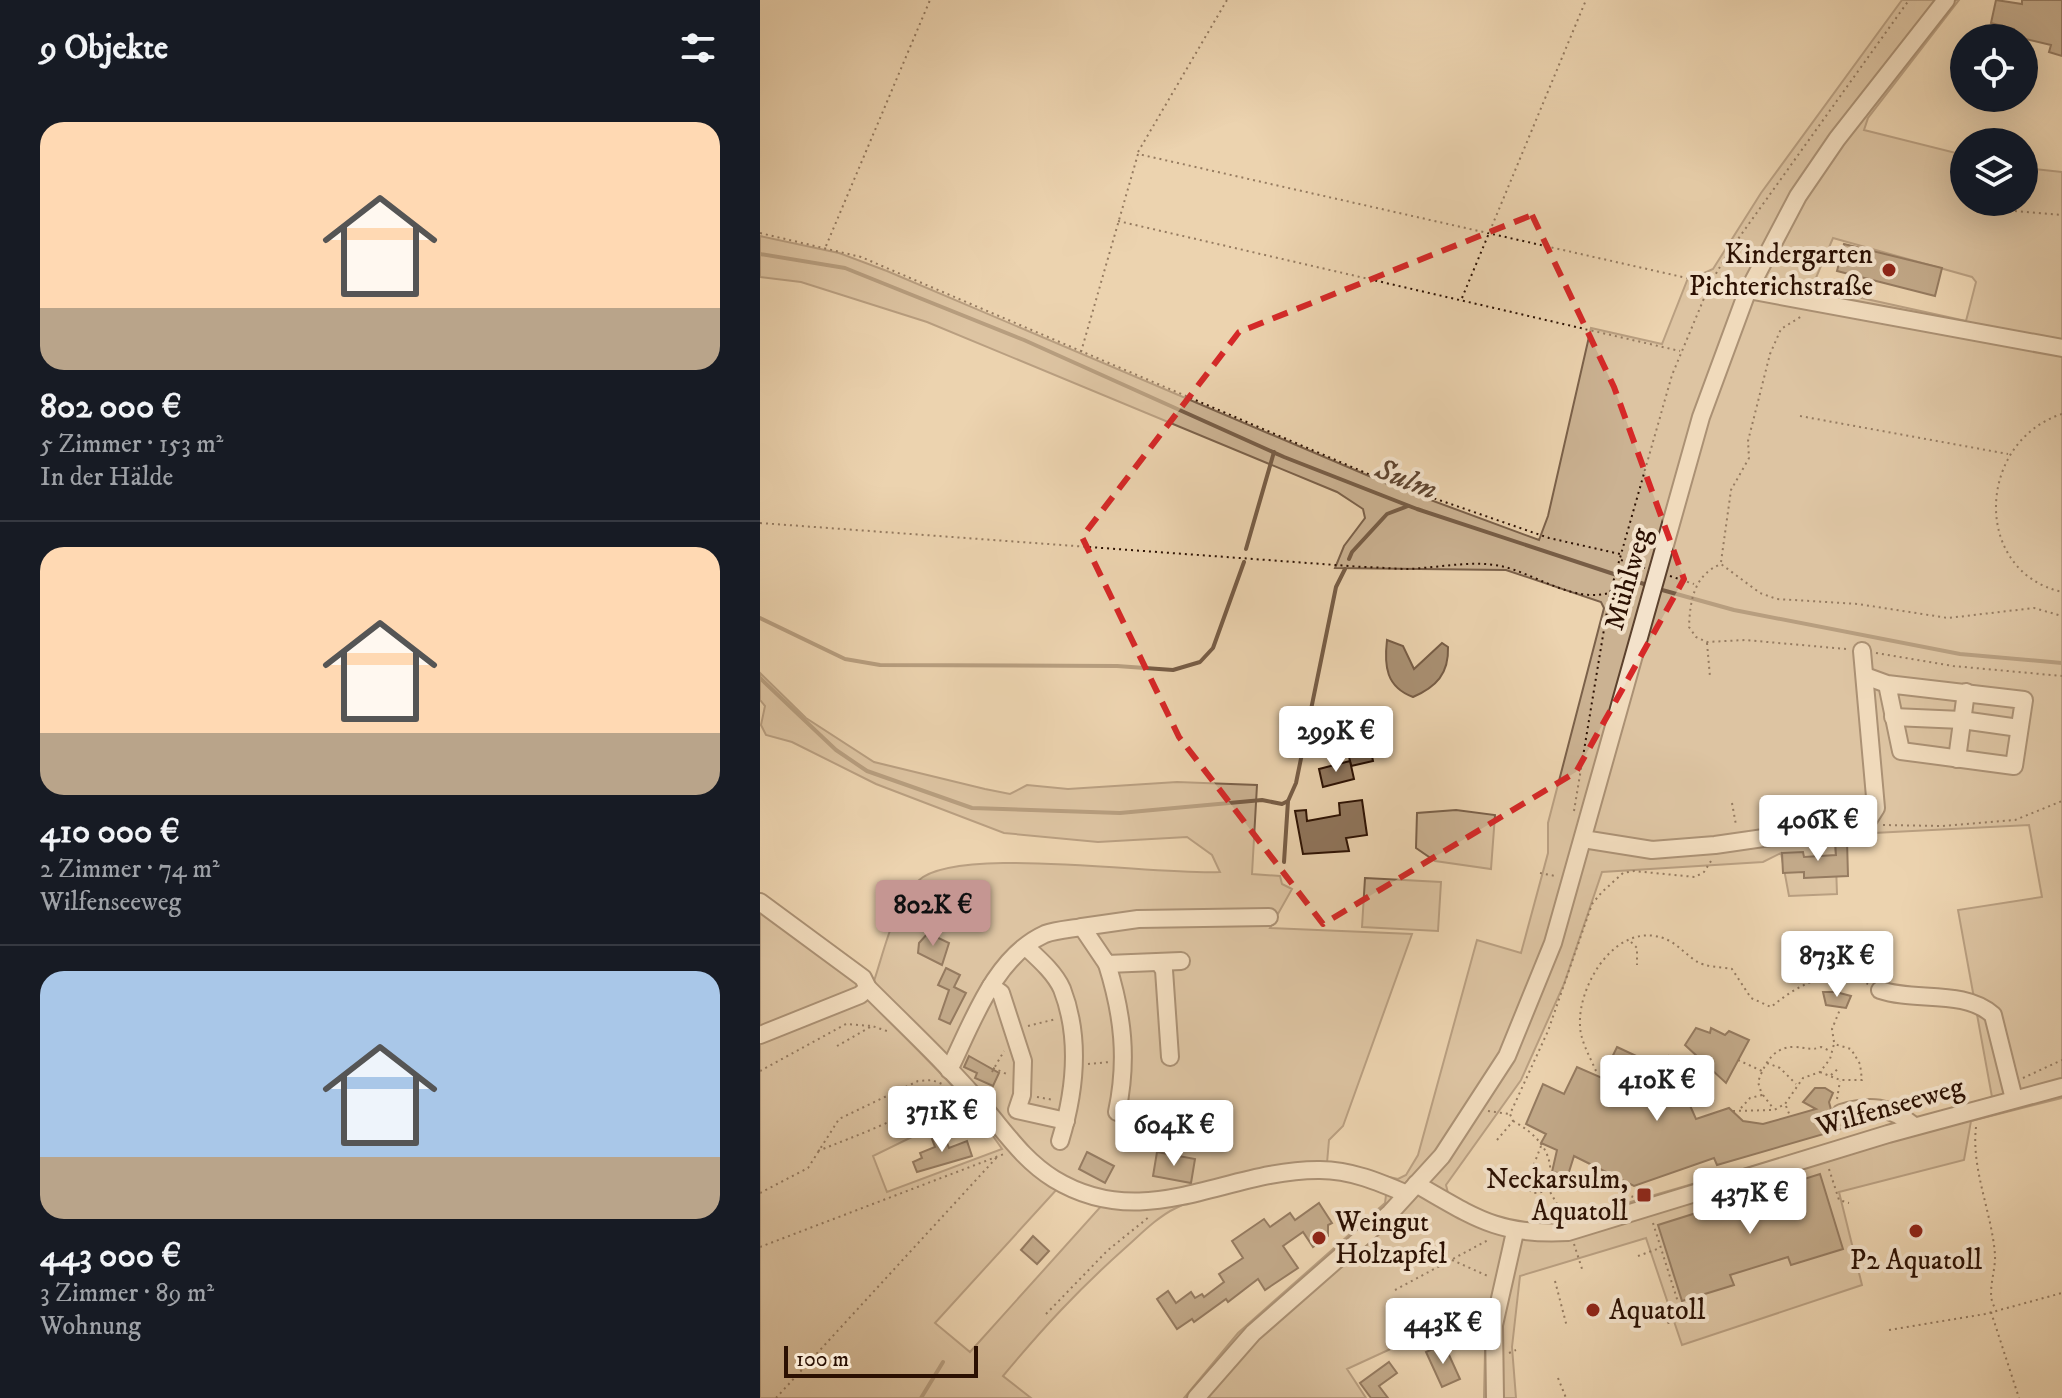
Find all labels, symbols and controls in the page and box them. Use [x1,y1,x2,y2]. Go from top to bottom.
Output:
map controls [1950,24,2038,216]
button: locate [1950,24,2038,112]
icon: filters [676,26,720,70]
text: 9 Objekte [40,27,168,69]
button: layers [1950,128,2038,216]
icon: home [308,174,452,318]
place label: Kindergarten Pichterichstraße [1689,237,1873,304]
marker: Kindergarten Pichterichstraße [1880,261,1898,279]
text: 802 000 € [40,386,181,428]
text: 5 Zimmer · 153 m² [40,428,224,461]
water label: Sulm [1369,451,1442,509]
text: In der Hälde [40,461,173,494]
street label: Mühlweg [1597,523,1659,634]
icon: home [308,599,452,743]
pin: 299K € [1271,706,1401,774]
text: 299K € [1297,715,1375,748]
pin: 406K € [1753,795,1883,863]
text: 406K € [1777,804,1859,837]
text: 410 000 € [40,811,180,853]
text: 2 Zimmer · 74 m² [40,853,220,886]
pin: 802K € [868,880,998,948]
text: Wilfenseeweg [40,886,181,919]
text: 802K € [894,889,972,922]
pin: 873K € [1772,931,1902,999]
text: 873K € [1799,940,1875,973]
icon: home [308,1023,452,1167]
pin: 410K € [1592,1055,1722,1123]
text: 410K € [1618,1064,1696,1097]
street label: Wilfenseeweg [1811,1069,1968,1145]
pin: 371K € [877,1086,1007,1154]
text: 371K € [906,1095,978,1128]
pin: 604K € [1109,1100,1239,1168]
text: 604K € [1133,1109,1215,1142]
place label: Neckarsulm, Aquatoll [1486,1162,1629,1229]
pin: 437K € [1685,1168,1815,1236]
text: 437K € [1711,1177,1789,1210]
marker: Neckarsulm, Aquatoll [1635,1186,1653,1204]
place label: Weingut Holzapfel [1334,1205,1447,1272]
marker: P2 Aquatoll [1907,1222,1925,1240]
marker: Weingut Holzapfel [1310,1229,1328,1247]
text: 443 000 € [40,1235,181,1277]
place label: P2 Aquatoll [1850,1243,1983,1278]
text: 3 Zimmer · 89 m² [40,1277,214,1310]
place label: Aquatoll [1609,1293,1706,1328]
pin: 443K € [1378,1298,1508,1366]
marker: Aquatoll [1584,1301,1602,1319]
text: 443K € [1404,1307,1482,1340]
text: Wohnung [40,1310,141,1343]
scale bar [784,1342,978,1378]
text: 100 m [796,1346,849,1373]

